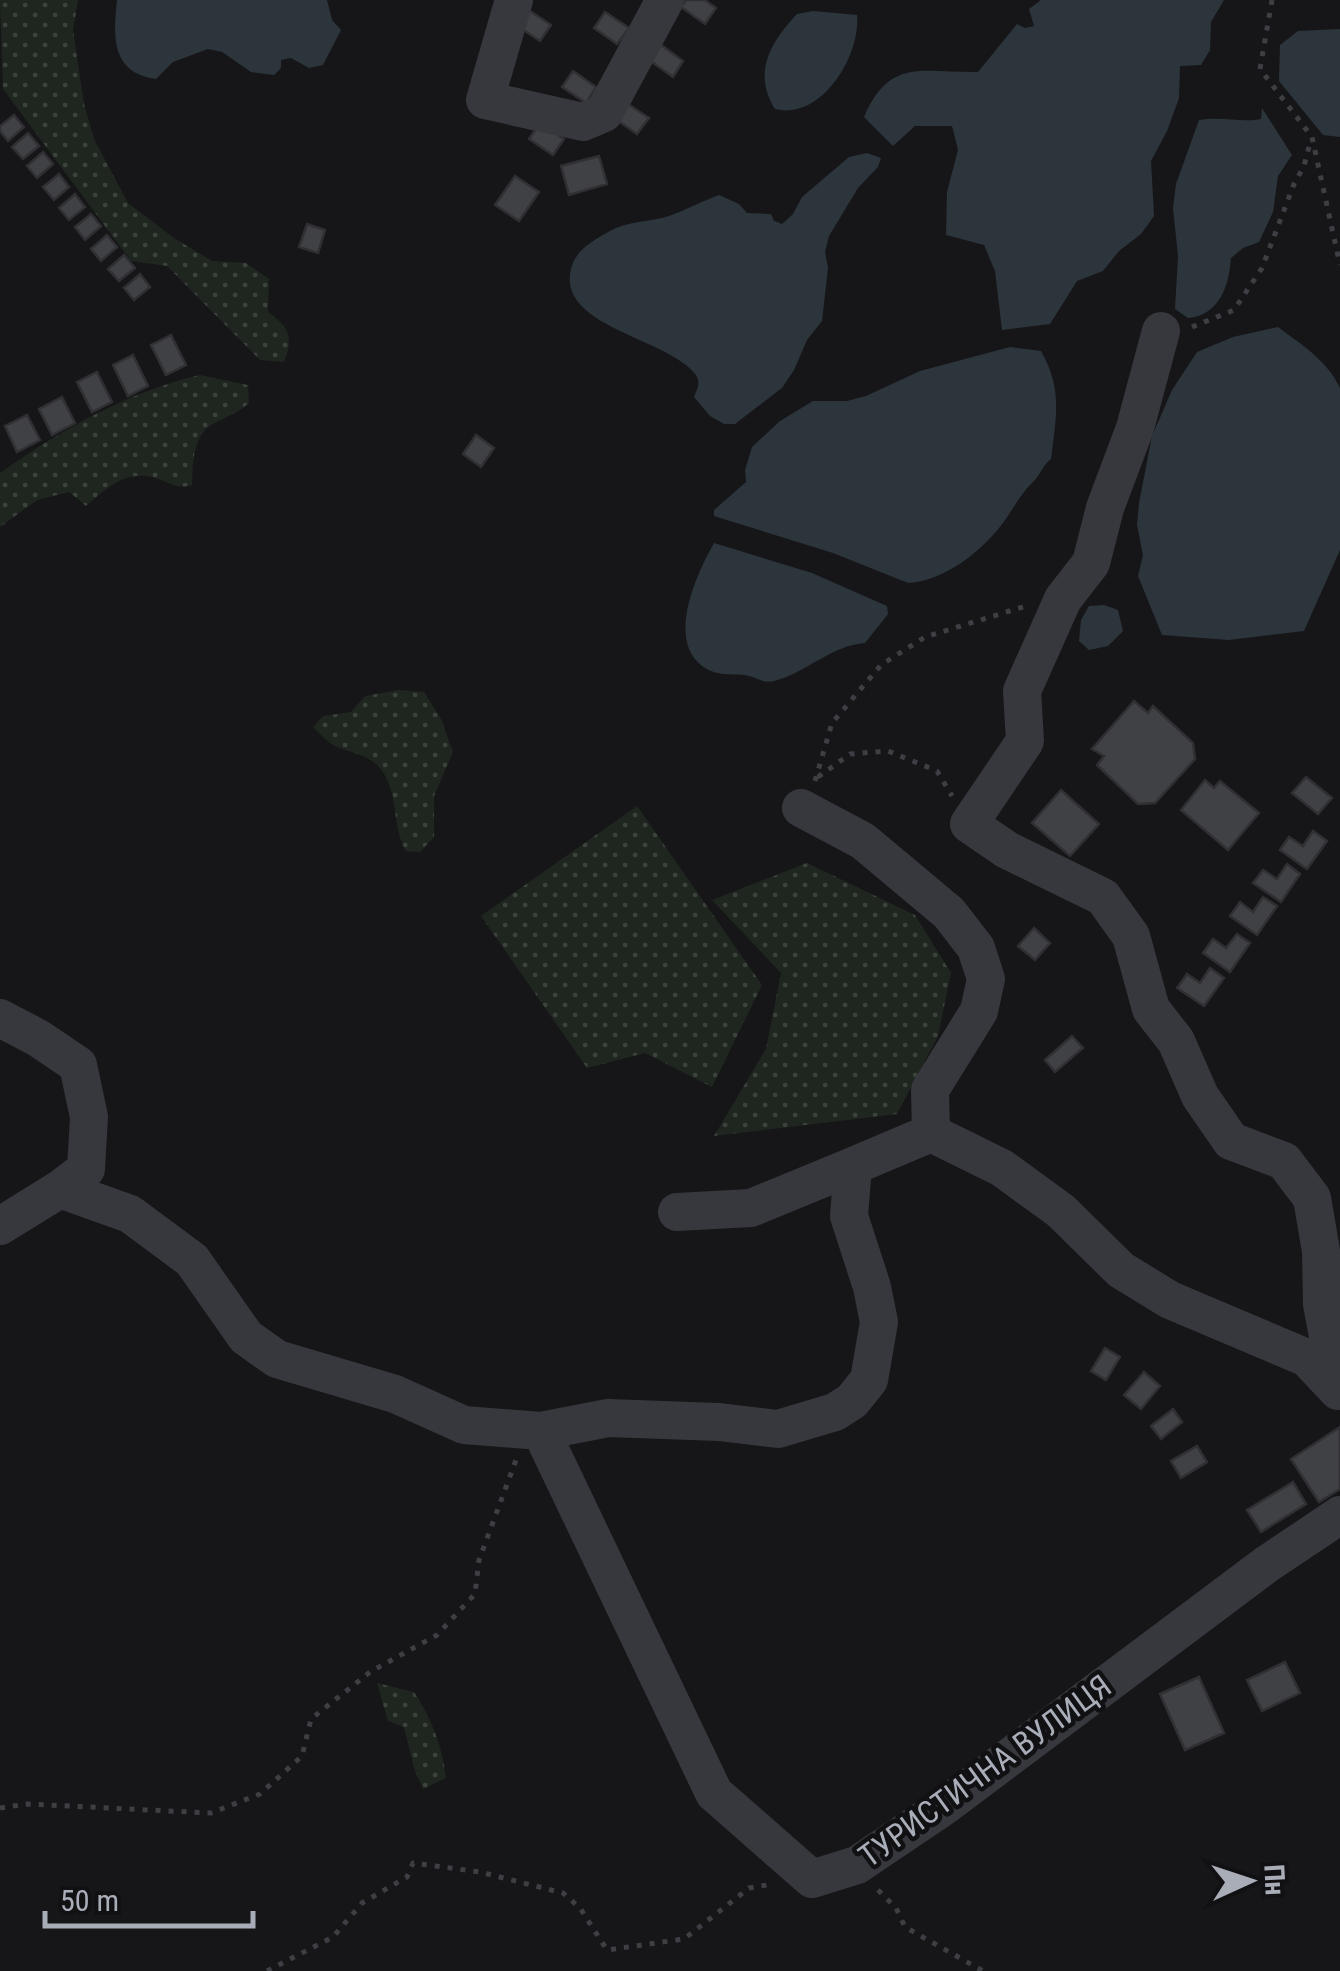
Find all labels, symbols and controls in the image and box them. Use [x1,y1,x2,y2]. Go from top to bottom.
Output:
street label: ТУРИСТИЧНА ВУЛИЦЯ [851,1667,1119,1875]
north arrow [1200,1831,1300,1931]
text: Пн [1257,1863,1292,1896]
scale bar [45,1866,252,1928]
text: 50 m [60,1883,119,1918]

